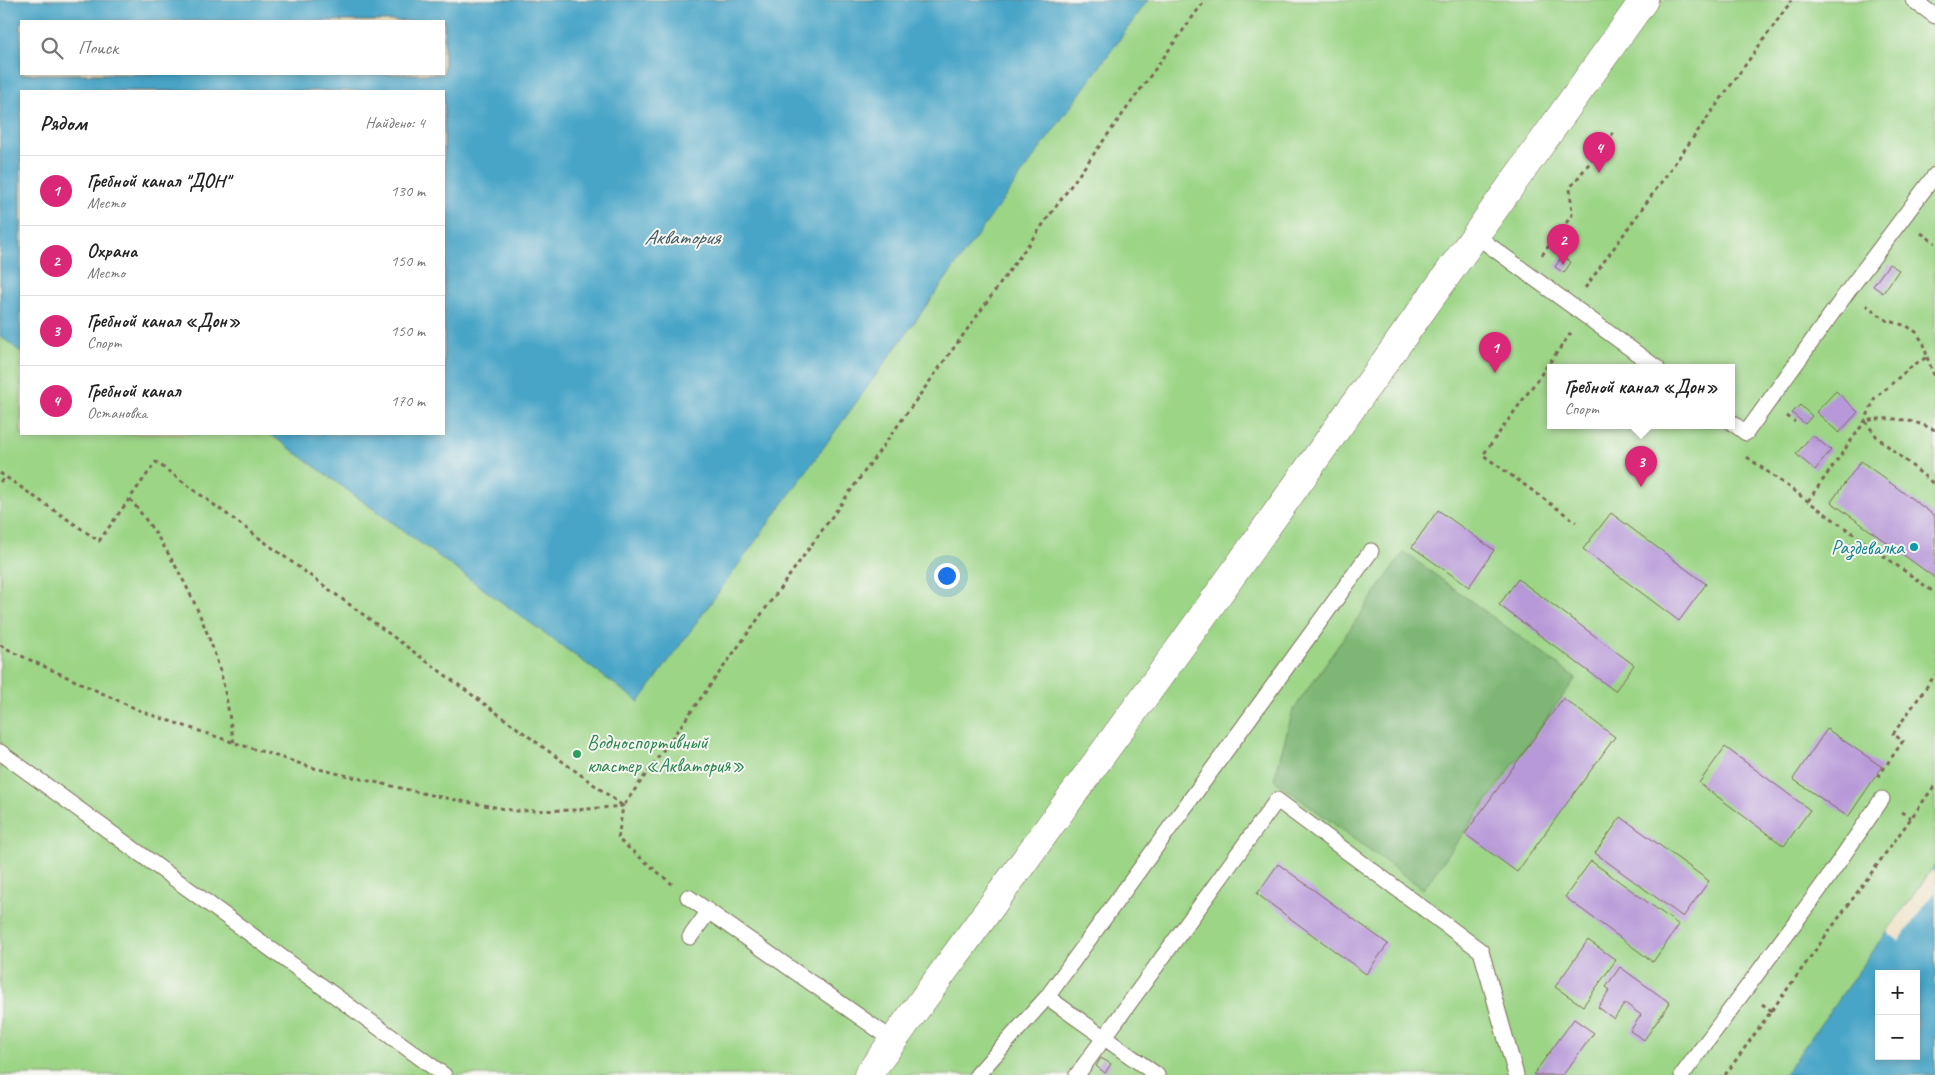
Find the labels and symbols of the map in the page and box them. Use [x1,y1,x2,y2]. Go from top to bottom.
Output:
pin: 4 [1583,132,1615,173]
water label: Акватория [644,224,722,250]
pin: 2 [1547,224,1579,265]
pin: 1 [1479,332,1511,373]
pin: 3 [1625,446,1657,487]
place label: Раздевалка [1831,535,1905,561]
marker: Раздевалка [1908,541,1920,553]
your location [934,563,960,589]
place label: Водноспортивный кластер «Акватория» [587,730,744,778]
marker: Водноспортивный кластер «Акватория» [571,748,583,760]

